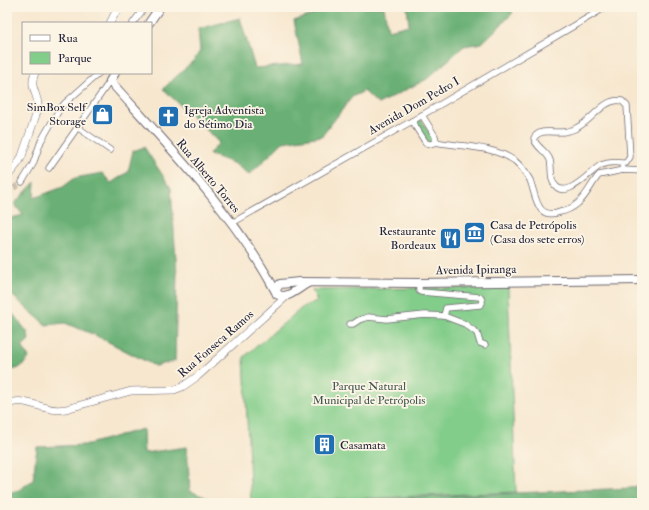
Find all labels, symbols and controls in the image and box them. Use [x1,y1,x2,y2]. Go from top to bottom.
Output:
legend [22,22,152,74]
text: Rua [58,31,79,46]
text: Parque [58,51,92,66]
street label: Avenida Dom Pedro I [365,74,462,139]
place label: SimBox Self Storage [27,100,88,129]
shop icon: SimBox Self Storage [89,101,115,127]
place label: Igreja Adventista do Sétimo Dia [184,103,265,132]
church icon: Igreja Adventista do Sétimo Dia [156,104,182,130]
street label: Rua Alberto Torres [173,136,243,216]
place label: Casa de Petrópolis (Casa dos sete erros) [490,218,584,247]
museum icon: Casa de Petrópolis (Casa dos sete erros) [461,219,487,245]
place label: Restaurante Bordeaux [379,224,437,253]
restaurant icon: Restaurante Bordeaux [438,225,464,251]
street label: Avenida Ipiranga [435,262,517,278]
street label: Rua Fonseca Ramos [175,307,257,381]
park label: Parque Natural Municipal de Petrópolis [313,379,425,408]
building icon: Casamata [312,432,338,458]
place label: Casamata [340,438,387,453]

